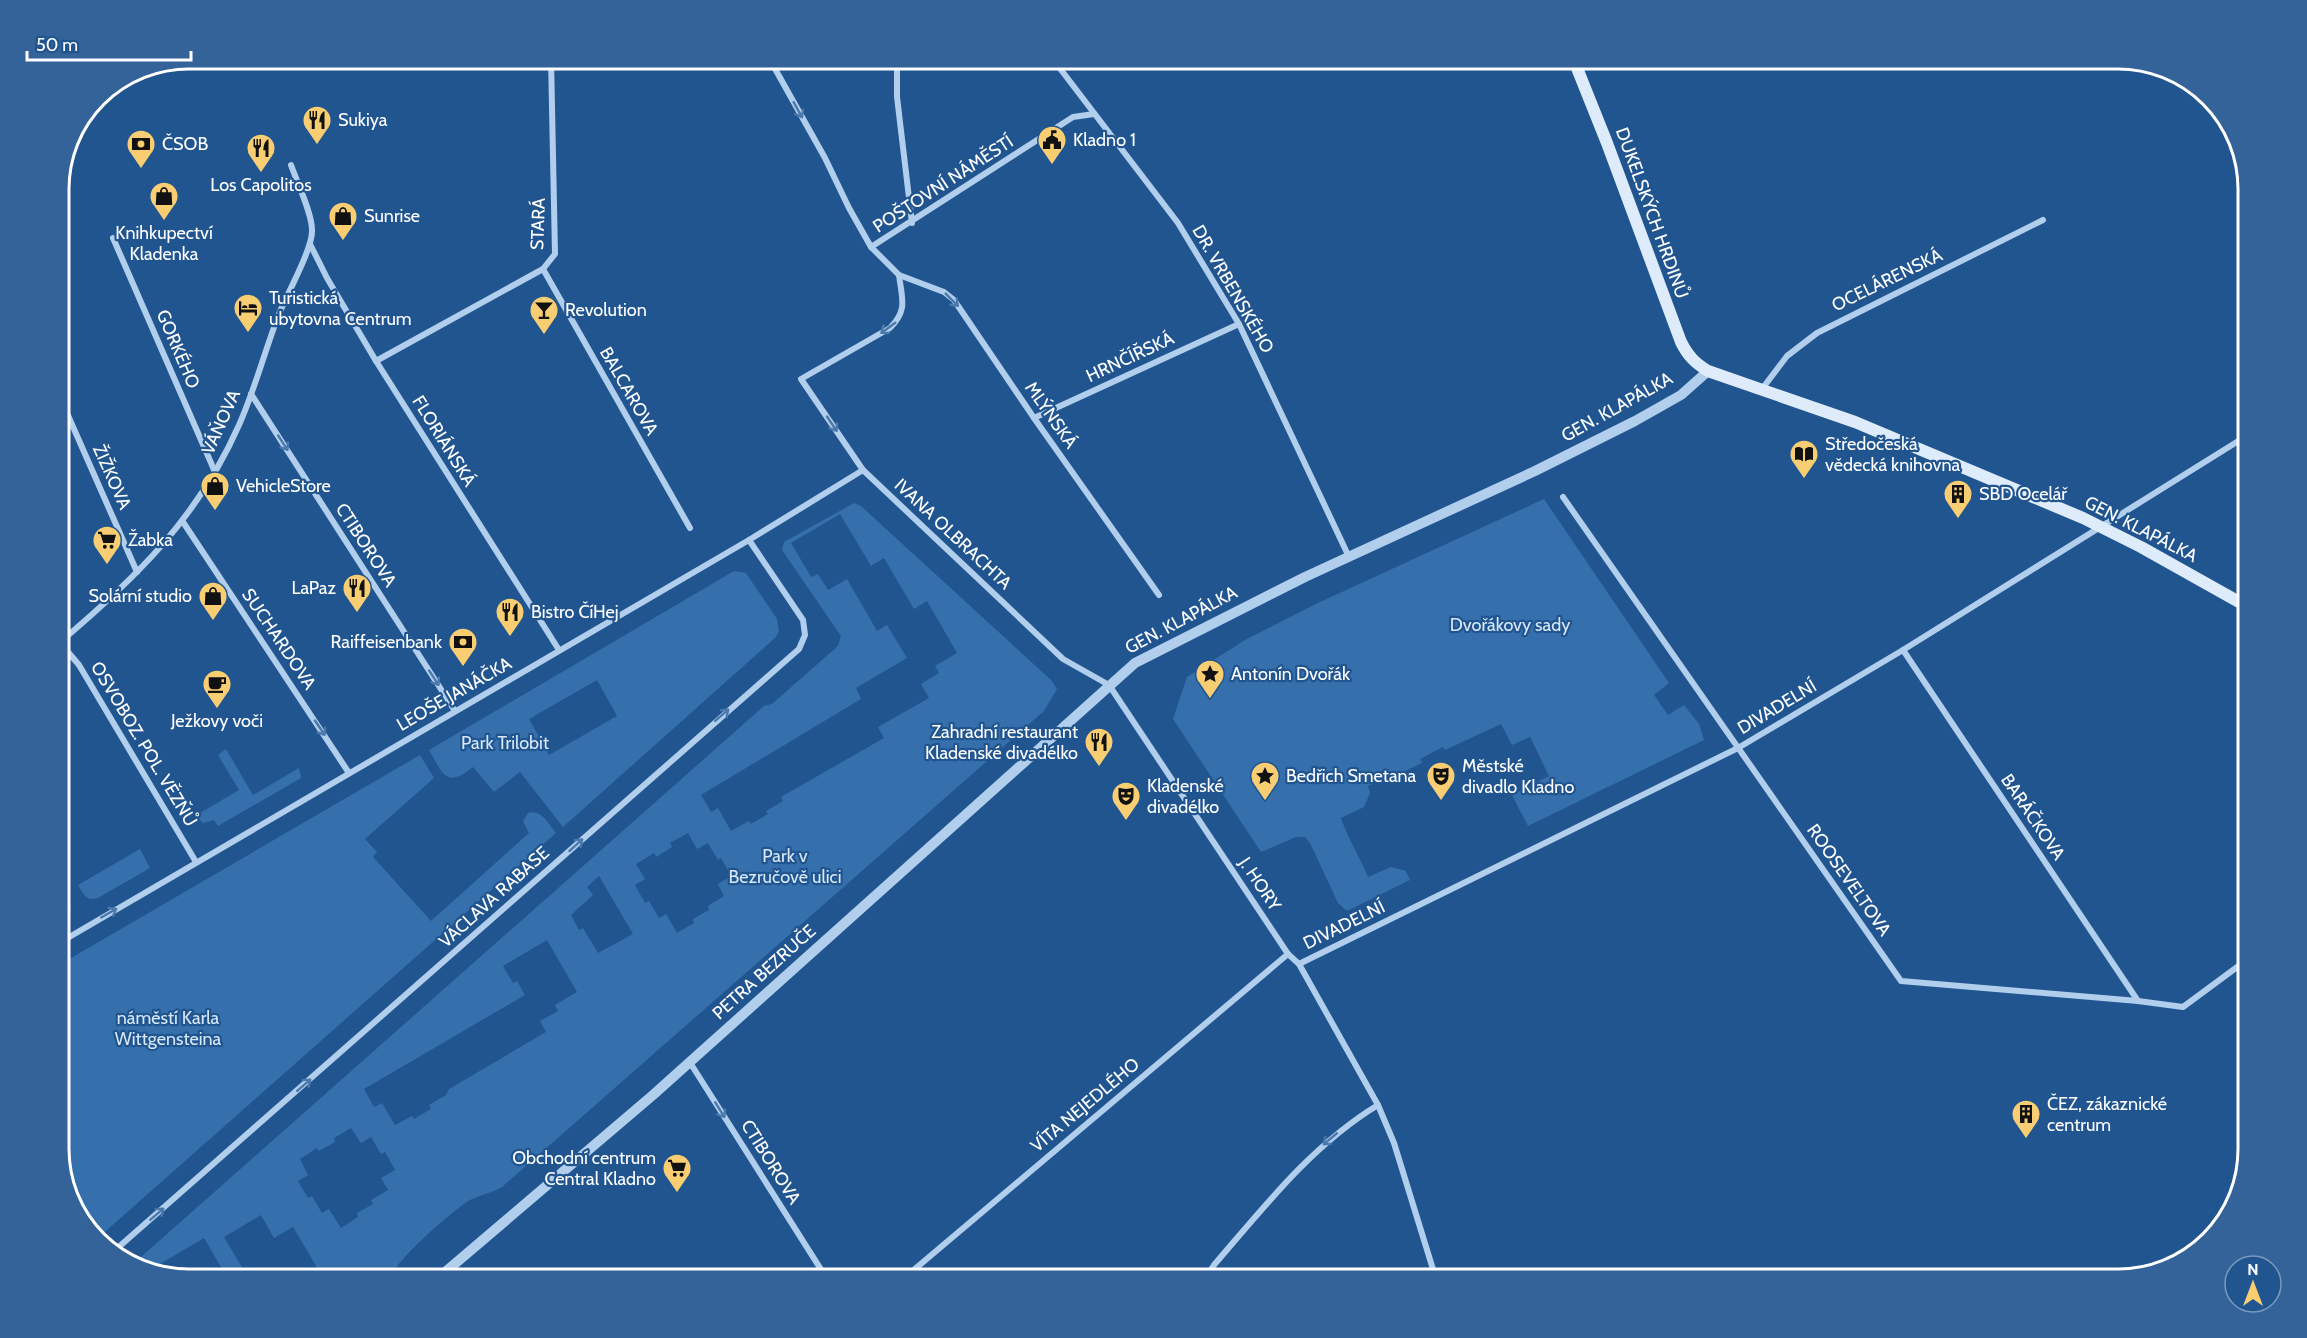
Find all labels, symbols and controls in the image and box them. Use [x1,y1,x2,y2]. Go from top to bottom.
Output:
scale bar [27,24,190,62]
text: 50 m [36,34,78,56]
one-way arrow [793,100,804,118]
restaurant icon: Sukiya [301,104,333,146]
place label: Sukiya [338,109,388,131]
public building icon: Kladno 1 [1036,124,1068,166]
street label: DUKELSKÝCH HRDINŮ [1611,124,1693,302]
bank icon: ČSOB [125,128,157,170]
place label: Kladno 1 [1073,129,1136,151]
street label: POŠTOVNÍ NÁMĚSTÍ [868,130,1017,238]
restaurant icon: Los Capolitos [245,132,277,174]
place label: ČSOB [162,133,208,155]
place label: Los Capolitos [210,174,312,196]
shop icon: Knihkupectví Kladenka [148,180,180,222]
street label: STARÁ [526,198,550,250]
shop icon: Sunrise [327,200,359,242]
place label: Sunrise [364,205,420,227]
street label: DR. VRBENSKÉHO [1187,221,1279,357]
place label: Knihkupectví Kladenka [115,222,213,265]
street label: OCELÁRENSKÁ [1828,244,1946,316]
place label: Turistická ubytovna Centrum [269,287,412,330]
hotel icon: Turistická ubytovna Centrum [232,292,264,334]
one-way arrow [944,292,959,307]
bar icon: Revolution [528,294,560,336]
place label: Revolution [565,299,647,321]
street label: GORKÉHO [152,306,204,392]
one-way arrow [880,321,896,334]
street label: HRNČÍŘSKÁ [1082,326,1178,387]
street label: BALCAROVA [595,343,663,439]
street label: GEN. KLAPÁLKA [1558,367,1676,447]
street label: MLÝNSKÁ [1020,377,1082,453]
street label: VÁŇOVA [196,386,245,458]
street label: FLORIÁNSKÁ [407,392,481,490]
one-way arrow [826,416,839,433]
place label: Středočeská vědecká knihovna [1825,433,1960,476]
one-way arrow [277,434,289,451]
library icon: Středočeská vědecká knihovna [1788,438,1820,480]
street label: ŽIŽKOVA [88,441,137,513]
shop icon: VehicleStore [199,470,231,512]
street label: IVANA OLBRACHTA [890,474,1016,594]
place label: VehicleStore [236,475,331,497]
building icon: SBD Ocelář [1942,478,1974,520]
place label: SBD Ocelář [1979,483,2068,505]
street label: GEN. KLAPÁLKA [2081,491,2201,567]
street label: CTIBOROVA [331,499,401,591]
supermarket icon: Žabka [91,524,123,566]
place label: Žabka [128,528,173,551]
restaurant icon: LaPaz [341,572,373,614]
place label: LaPaz [291,577,337,599]
shop icon: Solární studio [197,580,229,622]
street label: GEN. KLAPÁLKA [1121,581,1241,659]
street label: SUCHARDOVA [237,584,321,694]
place label: Solární studio [88,585,192,607]
restaurant icon: Bistro ČíHej [494,596,526,638]
place label: Bistro ČíHej [531,601,619,623]
park label: Dvořákovy sady [1450,614,1570,636]
bank icon: Raiffeisenbank [447,626,479,668]
place label: Raiffeisenbank [331,631,443,653]
street label: LEOŠE JANÁČKA [393,652,515,736]
street label: OSVOBOZ. POL. VĚZŇŮ [86,657,203,830]
place icon: Antonín Dvořák [1194,658,1226,700]
place label: Antonín Dvořák [1231,663,1351,685]
cafe icon: Ježkovy voči [201,668,233,710]
one-way arrow [428,669,440,686]
street label: DIVADELNÍ [1734,675,1820,739]
one-way arrow [714,708,729,722]
place label: Ježkovy voči [170,710,263,732]
one-way arrow [314,719,326,736]
place label: Zahradní restaurant Kladenské divadélko [925,721,1078,764]
restaurant icon: Zahradní restaurant Kladenské divadélko [1083,726,1115,768]
park label: Park Trilobit [461,732,549,754]
place label: Městské divadlo Kladno [1462,755,1574,798]
place icon: Bedřich Smetana [1249,760,1281,802]
theatre icon: Městské divadlo Kladno [1425,760,1457,802]
place label: Bedřich Smetana [1286,765,1417,787]
street label: BARÁČKOVA [1996,770,2070,864]
place label: Kladenské divadélko [1147,775,1224,818]
theatre icon: Kladenské divadélko [1110,780,1142,822]
street label: ROOSEVELTOVA [1802,820,1896,940]
one-way arrow [568,838,583,852]
street label: VÁCLAVA RABASE [434,842,554,952]
park label: Park v Bezručově ulici [728,845,842,888]
street label: J. HORY [1234,852,1286,916]
street label: DIVADELNÍ [1300,896,1388,954]
one-way arrow [100,907,117,919]
street label: PETRA BEZRUČE [708,920,820,1024]
park label: náměstí Karla Wittgensteina [115,1007,222,1050]
street label: VÍTA NEJEDLÉHO [1026,1053,1144,1157]
one-way arrow [296,1078,311,1092]
place label: ČEZ, zákaznické centrum [2047,1093,2167,1136]
building icon: ČEZ, zákaznické centrum [2010,1098,2042,1140]
one-way arrow [715,1101,727,1118]
street label: CTIBOROVA [736,1116,806,1208]
one-way arrow [1323,1132,1338,1146]
place label: Obchodní centrum Central Kladno [512,1147,656,1190]
supermarket icon: Obchodní centrum Central Kladno [661,1152,693,1194]
one-way arrow [150,1207,165,1221]
north arrow [2223,1254,2283,1314]
text: N [2247,1260,2259,1279]

